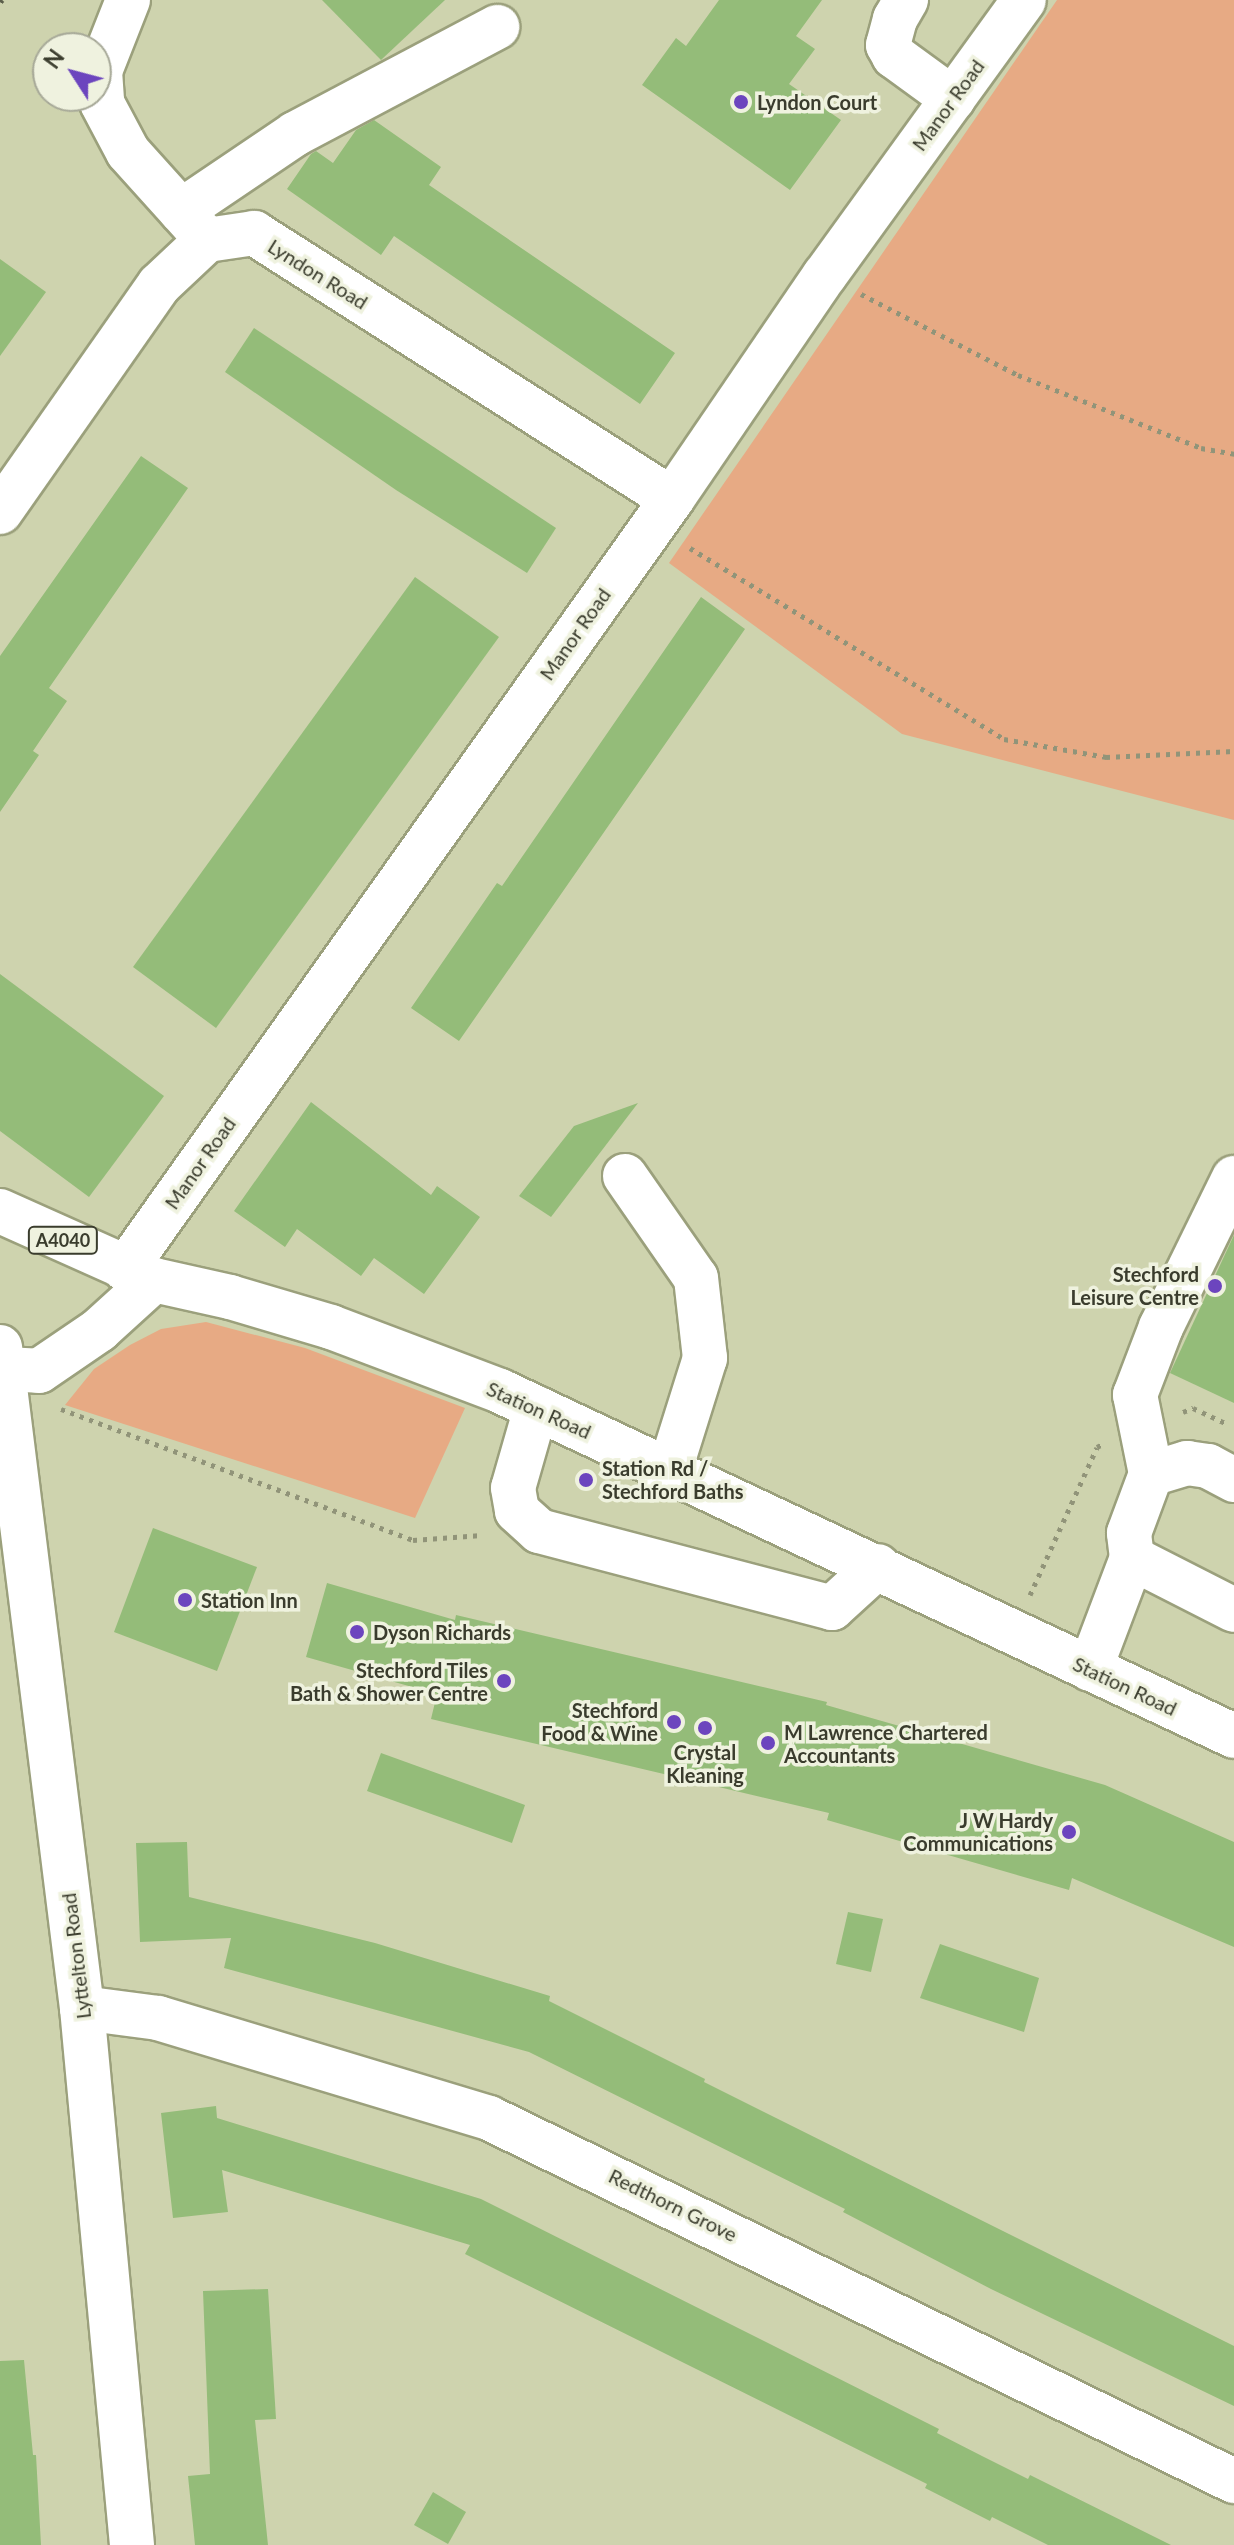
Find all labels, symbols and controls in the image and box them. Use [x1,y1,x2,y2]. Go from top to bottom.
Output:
north arrow [32,32,112,112]
text: N [38,44,70,74]
street label: Manor Road [907,54,989,156]
place label: Lyndon Court [757,90,877,114]
marker: Lyndon Court [732,93,750,111]
street label: Lyndon Road [264,234,372,314]
street label: Manor Road [534,583,616,685]
street label: Manor Road [159,1112,241,1214]
road number: A4040 [27,1226,99,1254]
place label: Stechford Leisure Centre [1070,1262,1199,1309]
marker: Stechford Leisure Centre [1206,1277,1224,1295]
street label: Station Road [483,1376,595,1444]
place label: Station Rd / Stechford Baths [602,1456,744,1503]
marker: Station Rd / Stechford Baths [577,1471,595,1489]
place label: Station Inn [201,1588,298,1612]
marker: Station Inn [176,1591,194,1609]
place label: Dyson Richards [373,1620,511,1644]
marker: Dyson Richards [348,1623,366,1641]
street label: Station Road [1069,1652,1181,1720]
place label: Stechford Tiles Bath & Shower Centre [290,1658,488,1705]
marker: Stechford Tiles Bath & Shower Centre [495,1672,513,1690]
place label: Stechford Food & Wine [541,1698,658,1745]
marker: Stechford Food & Wine [665,1713,683,1731]
marker: Crystal Kleaning [696,1719,714,1737]
place label: M Lawrence Chartered Accountants [784,1720,988,1767]
marker: M Lawrence Chartered Accountants [759,1734,777,1752]
place label: Crystal Kleaning [666,1740,744,1787]
place label: J W Hardy Communications [903,1808,1053,1855]
marker: J W Hardy Communications [1060,1823,1078,1841]
street label: Lyttelton Road [56,1892,96,2020]
street label: Redthorn Grove [605,2164,741,2246]

